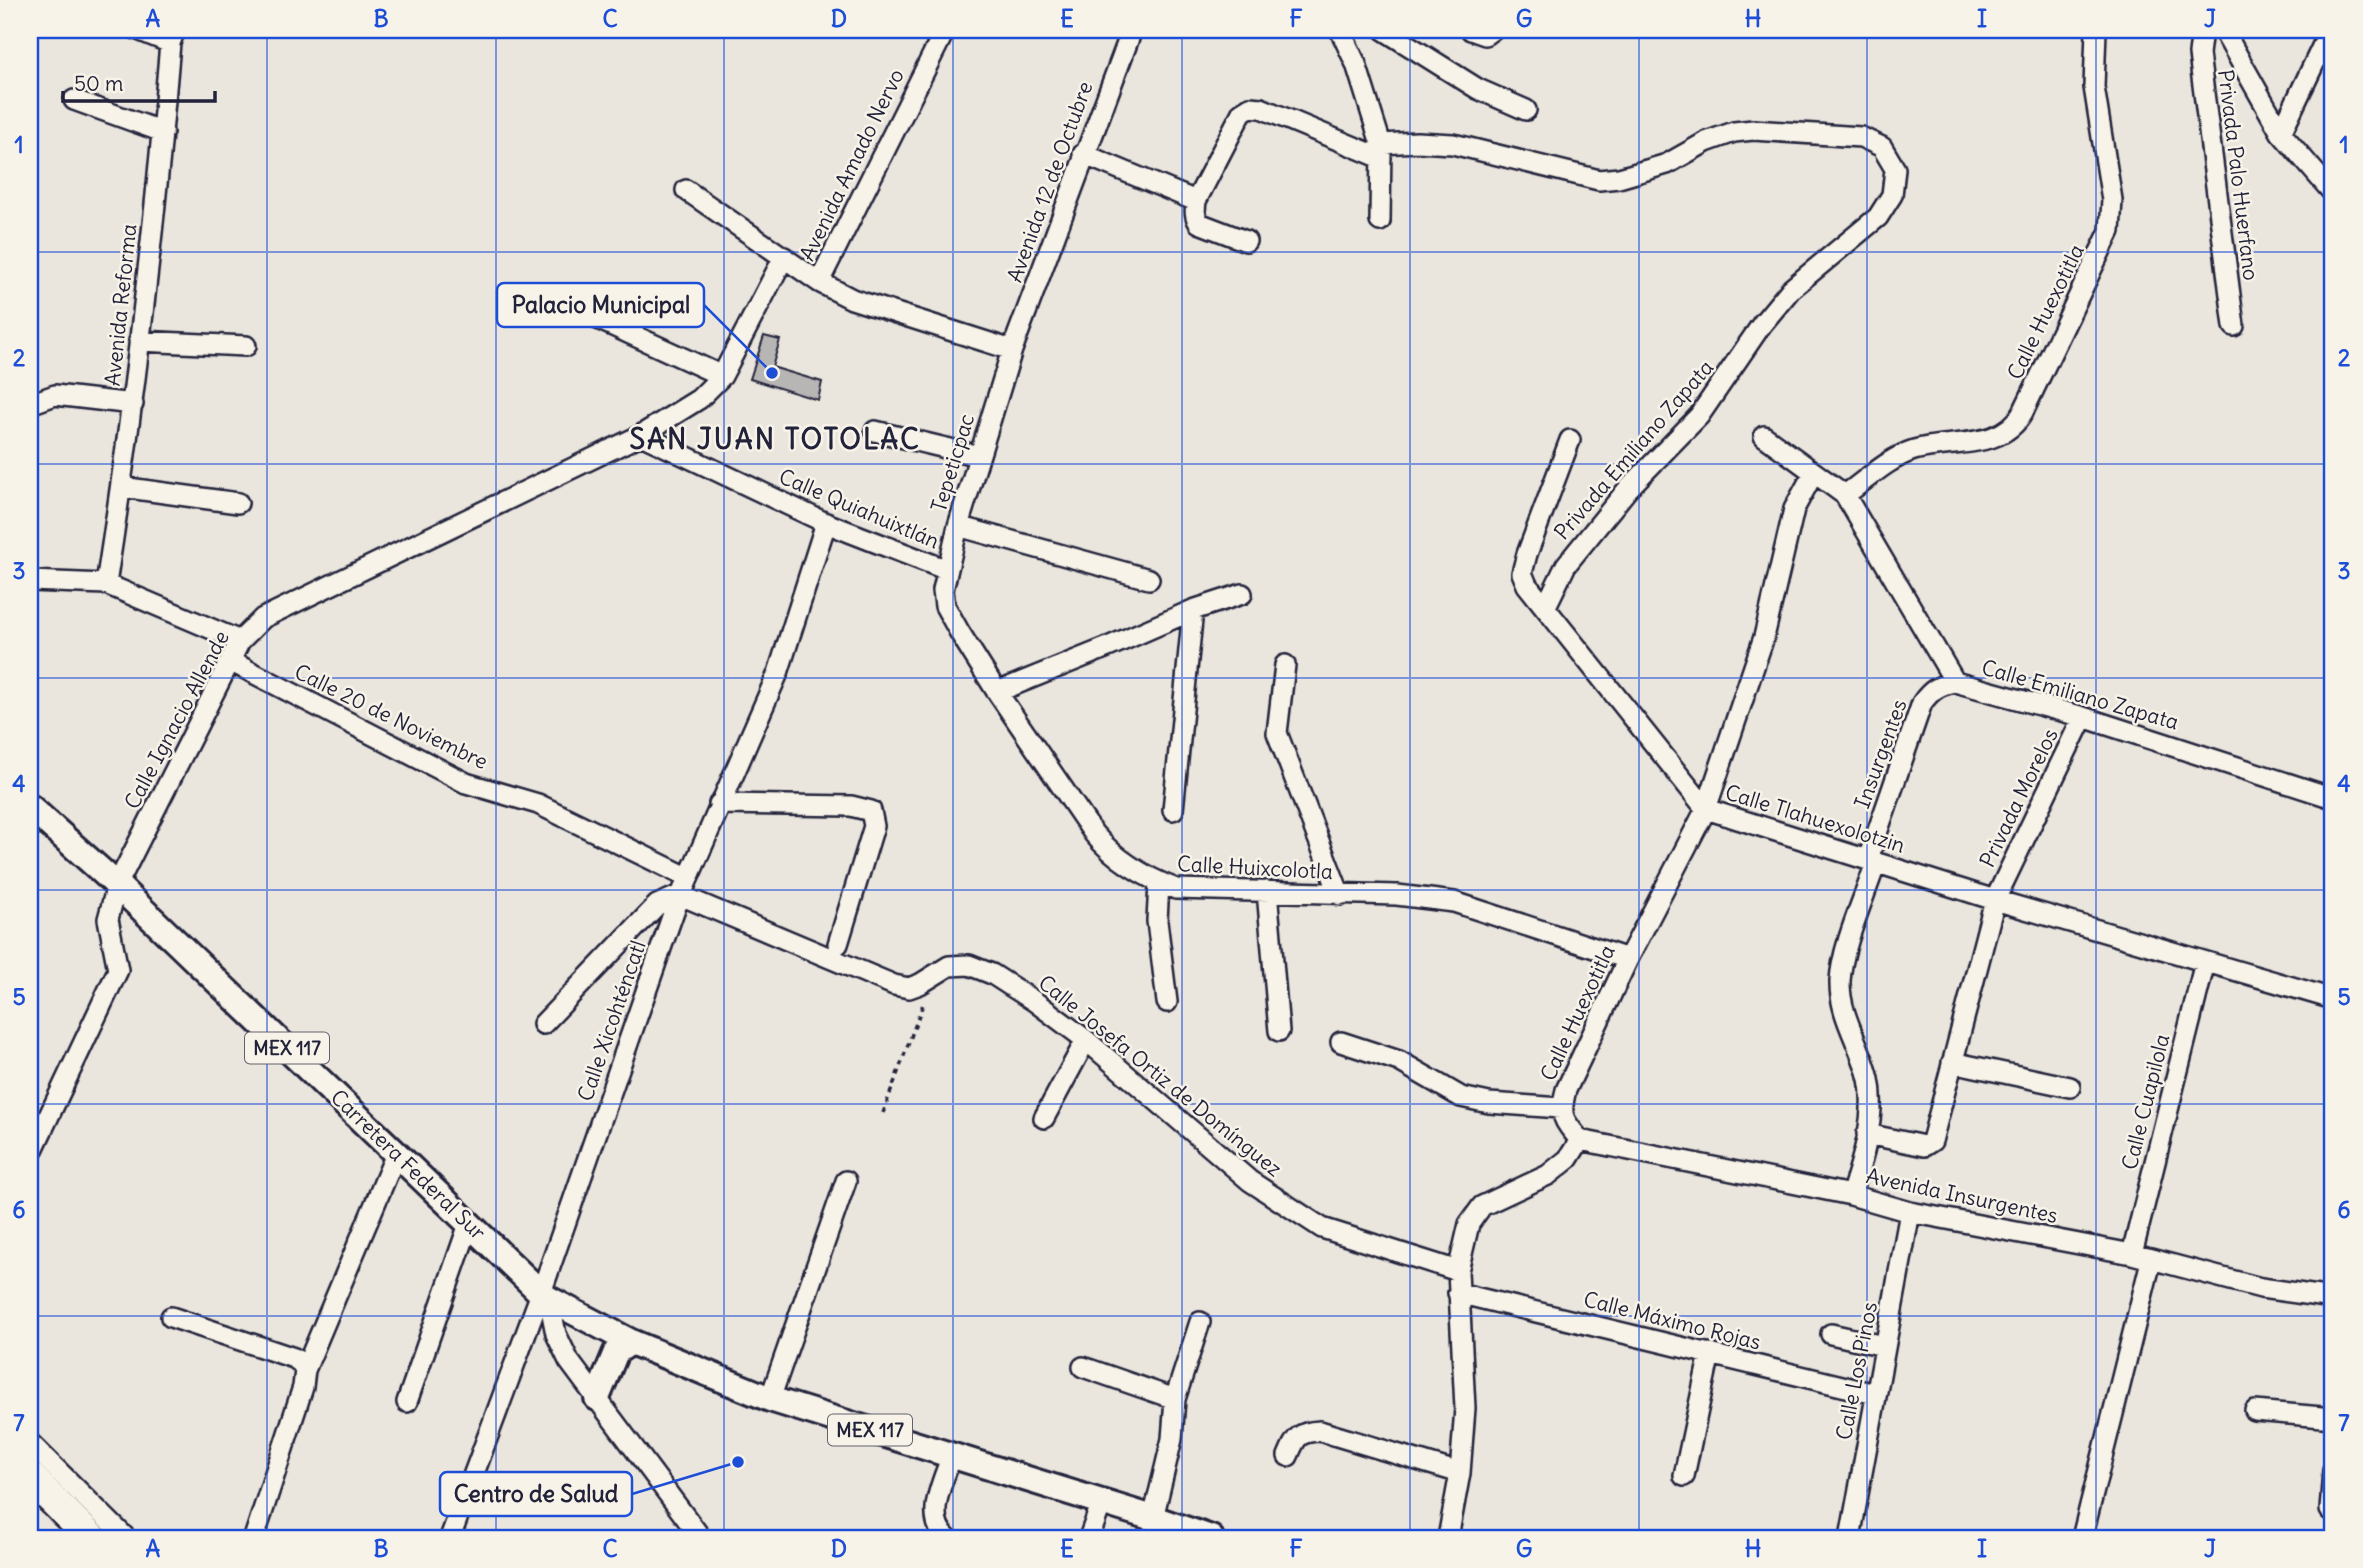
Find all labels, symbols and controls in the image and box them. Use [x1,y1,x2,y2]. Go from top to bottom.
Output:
text: A [146,4,161,33]
text: B [373,4,389,33]
text: C [602,4,618,33]
text: D [831,4,847,33]
text: E [1060,4,1074,33]
text: F [1289,4,1303,33]
text: G [1516,4,1532,33]
text: H [1745,4,1761,33]
text: I [1977,4,1987,33]
text: J [2204,4,2216,33]
scale bar [63,60,215,104]
street label: Avenida Amado Nervo [793,64,910,265]
street label: Privada Palo Huerfano [2212,68,2265,282]
text: 50 m [74,70,123,97]
street label: Avenida 12 de Octubre [1001,78,1098,286]
text: 1 [14,130,24,159]
text: 1 [2339,130,2349,159]
street label: Avenida Reforma [99,223,142,387]
street label: Calle Huexotitla [2001,240,2090,384]
callout: Palacio Municipal [497,283,704,327]
text: Palacio Municipal [512,290,690,319]
text: 2 [13,343,26,372]
text: 2 [2338,343,2351,372]
street label: Privada Emiliano Zapata [1548,354,1719,545]
street label: Tepeticpac [925,411,980,515]
district label: SAN JUAN TOTOLAC [629,421,921,457]
street label: Calle Quiahuixtlán [775,463,943,554]
text: 3 [12,556,26,585]
text: 3 [2337,556,2351,585]
street label: Calle Ignacio Allende [118,626,235,814]
street label: Calle Emiliano Zapata [1979,653,2182,736]
street label: Calle 20 de Noviembre [290,658,492,775]
street label: Insurgentes [1848,696,1913,812]
street label: Privada Morelos [1973,724,2064,872]
text: 4 [12,769,26,798]
text: 4 [2337,769,2351,798]
street label: Calle Tlahuexolotzin [1722,778,1908,859]
street label: Calle Huixcolotla [1177,850,1334,885]
street label: Calle Xicohténcatl [571,937,652,1105]
street label: Calle Huexotitla [1534,940,1621,1085]
street label: Calle Josefa Ortiz de Domínguez [1033,969,1288,1182]
text: 5 [12,982,26,1011]
text: 5 [2337,982,2351,1011]
street label: Calle Cuapilola [2116,1031,2175,1173]
road number: MEX 117 [245,1032,329,1064]
street label: Carretera Federal Sur [325,1084,492,1246]
street label: Avenida Insurgentes [1864,1162,2060,1229]
text: 6 [12,1195,26,1224]
text: 6 [2337,1195,2351,1224]
street label: Calle Máximo Rojas [1581,1285,1764,1356]
street label: Calle Los Pinos [1830,1300,1883,1442]
text: 7 [13,1408,25,1437]
text: 7 [2338,1408,2350,1437]
road number: MEX 117 [828,1414,912,1446]
callout: Centro de Salud [440,1472,632,1516]
text: Centro de Salud [454,1479,619,1508]
text: A [146,1534,161,1563]
text: B [373,1534,389,1563]
text: C [602,1534,618,1563]
text: D [831,1534,847,1563]
text: E [1060,1534,1074,1563]
text: F [1289,1534,1303,1563]
text: G [1516,1534,1532,1563]
text: H [1745,1534,1761,1563]
text: I [1977,1534,1987,1563]
text: J [2204,1534,2216,1563]

